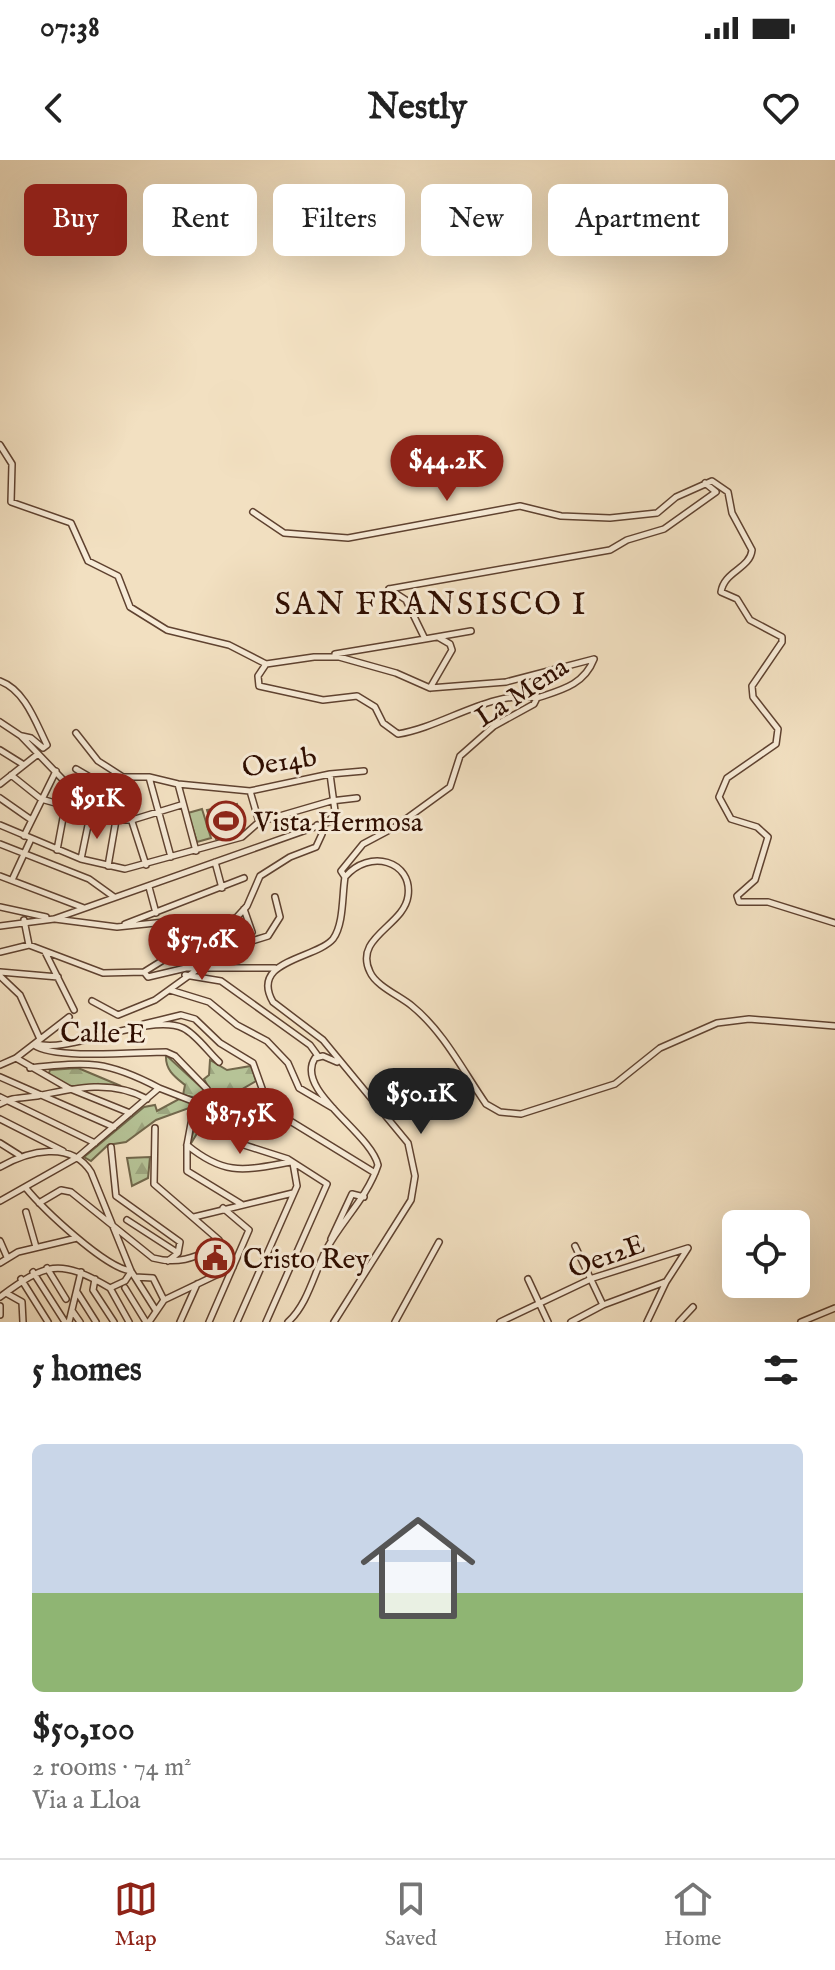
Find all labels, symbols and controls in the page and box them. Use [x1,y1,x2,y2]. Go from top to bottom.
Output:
text: 07:38 [40,9,100,47]
text: Nestly [368,85,467,131]
icon: back [32,86,76,130]
icon: heart [759,86,803,130]
chip: Buy [24,184,127,256]
chip: Rent [143,184,257,256]
chip: Filters [273,184,405,256]
chip: New [421,184,532,256]
chip: Apartment [548,184,728,256]
pin: $44.2K [382,435,512,503]
text: $44.2K [408,444,486,477]
district label: SAN FRANSISCO I [275,585,587,626]
street label: La Mena [469,650,576,736]
street label: Oe14b [240,740,319,787]
pin: $91K [50,773,144,841]
text: $91K [70,782,124,815]
sports icon: Vista Hermosa [205,800,247,842]
place label: Vista Hermosa [253,806,424,841]
pin: $57.6K [137,914,267,982]
text: $57.6K [166,923,238,956]
street label: Calle E [60,1016,146,1053]
pin: $50.1K [356,1068,486,1136]
text: $50.1K [386,1077,456,1110]
pin: $87.5K [175,1088,305,1156]
text: $87.5K [205,1097,275,1130]
map controls [722,1210,810,1298]
button: locate [722,1210,810,1298]
street label: Oe12E [564,1227,650,1287]
public building icon: Cristo Rey [194,1237,236,1279]
place label: Cristo Rey [243,1243,369,1278]
icon: filters [759,1348,803,1392]
text: 5 homes [32,1349,142,1392]
icon: home [346,1496,490,1640]
text: $50,100 [32,1708,135,1751]
text: 2 rooms · 74 m² [32,1751,192,1784]
text: Via a Lloa [32,1784,140,1817]
tab: Map [114,1877,158,1953]
tab: Saved [385,1877,437,1953]
tab: Home [664,1877,721,1953]

